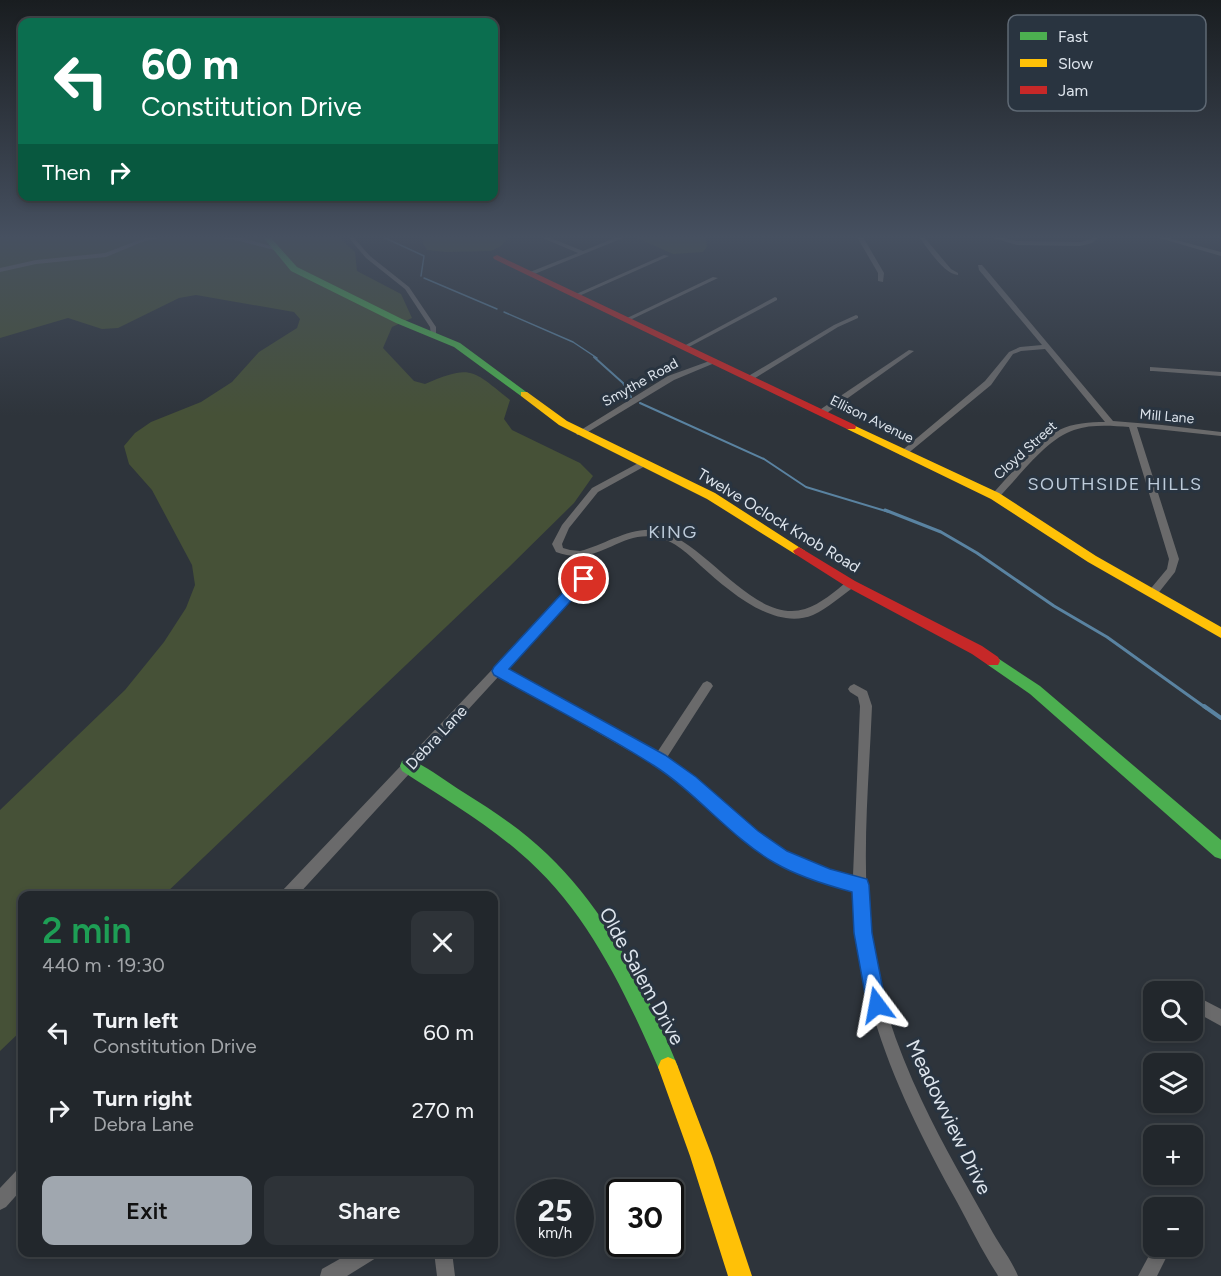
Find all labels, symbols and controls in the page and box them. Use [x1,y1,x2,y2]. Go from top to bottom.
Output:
legend [1008,15,1206,111]
text: Fast [1058,27,1088,46]
text: 60 m [141,39,239,90]
icon: left [42,42,120,120]
text: Slow [1058,54,1093,73]
text: Jam [1058,81,1088,100]
text: Constitution Drive [141,90,362,123]
icon: right [103,156,136,189]
text: Then [42,159,91,186]
street label: Smythe Road [599,355,681,410]
street label: Ellison Avenue [827,392,917,447]
street label: Mill Lane [1139,406,1195,427]
street label: Cloyd Street [990,418,1060,483]
street label: Twelve Oclock Knob Road [694,464,864,577]
district label: SOUTHSIDE HILLS [1027,473,1203,495]
district label: KING [648,521,698,543]
pin [558,553,609,604]
icon: arrive [567,562,600,595]
street label: Debra Lane [402,701,471,773]
street label: Olde Salem Drive [594,903,690,1049]
text: 2 min [42,909,132,952]
button: close [411,911,474,974]
text: 440 m · 19:30 [42,953,165,977]
position arrow [845,973,909,1037]
map controls [1143,981,1203,1257]
button: search [1143,981,1203,1041]
text: Turn left [93,1007,179,1034]
icon: left [42,1016,75,1049]
text: 60 m [423,1019,474,1046]
text: Constitution Drive [93,1034,257,1058]
street label: Meadowview Drive [901,1036,997,1198]
button: layers [1143,1053,1203,1113]
text: Turn right [93,1085,192,1112]
icon: right [42,1094,75,1127]
text: 270 m [412,1097,474,1124]
text: Debra Lane [93,1112,194,1136]
button: + [1143,1125,1203,1185]
button: Exit [42,1176,252,1245]
button: Share [264,1176,474,1245]
speed limit sign: 30 [606,1179,684,1257]
text: 25 [538,1192,572,1229]
button: − [1143,1197,1203,1257]
text: km/h [538,1224,572,1242]

